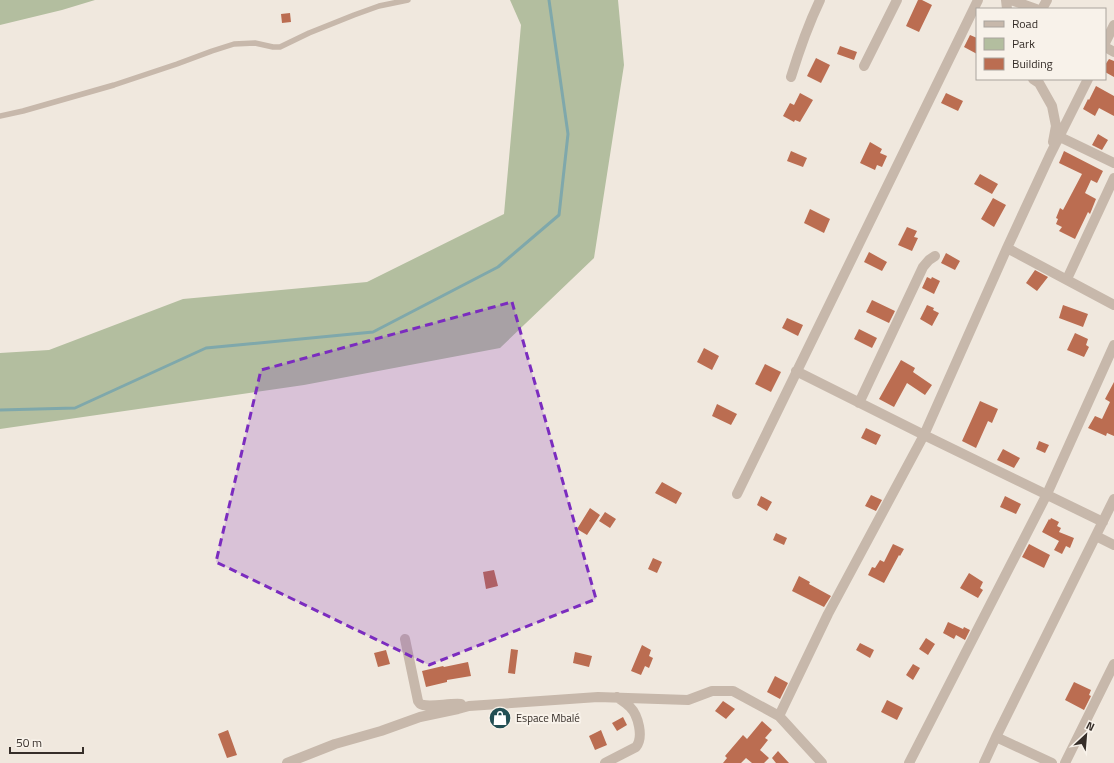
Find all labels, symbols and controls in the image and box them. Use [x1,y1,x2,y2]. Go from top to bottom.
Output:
legend [976,8,1106,80]
text: Road [1012,14,1038,33]
text: Park [1012,34,1035,53]
text: Building [1012,54,1053,73]
shop icon: Espace Mbalé [487,705,513,731]
place label: Espace Mbalé [516,710,580,726]
north arrow [1066,715,1106,755]
text: N [1083,717,1097,735]
scale bar [10,729,83,755]
text: 50 m [16,733,42,752]

